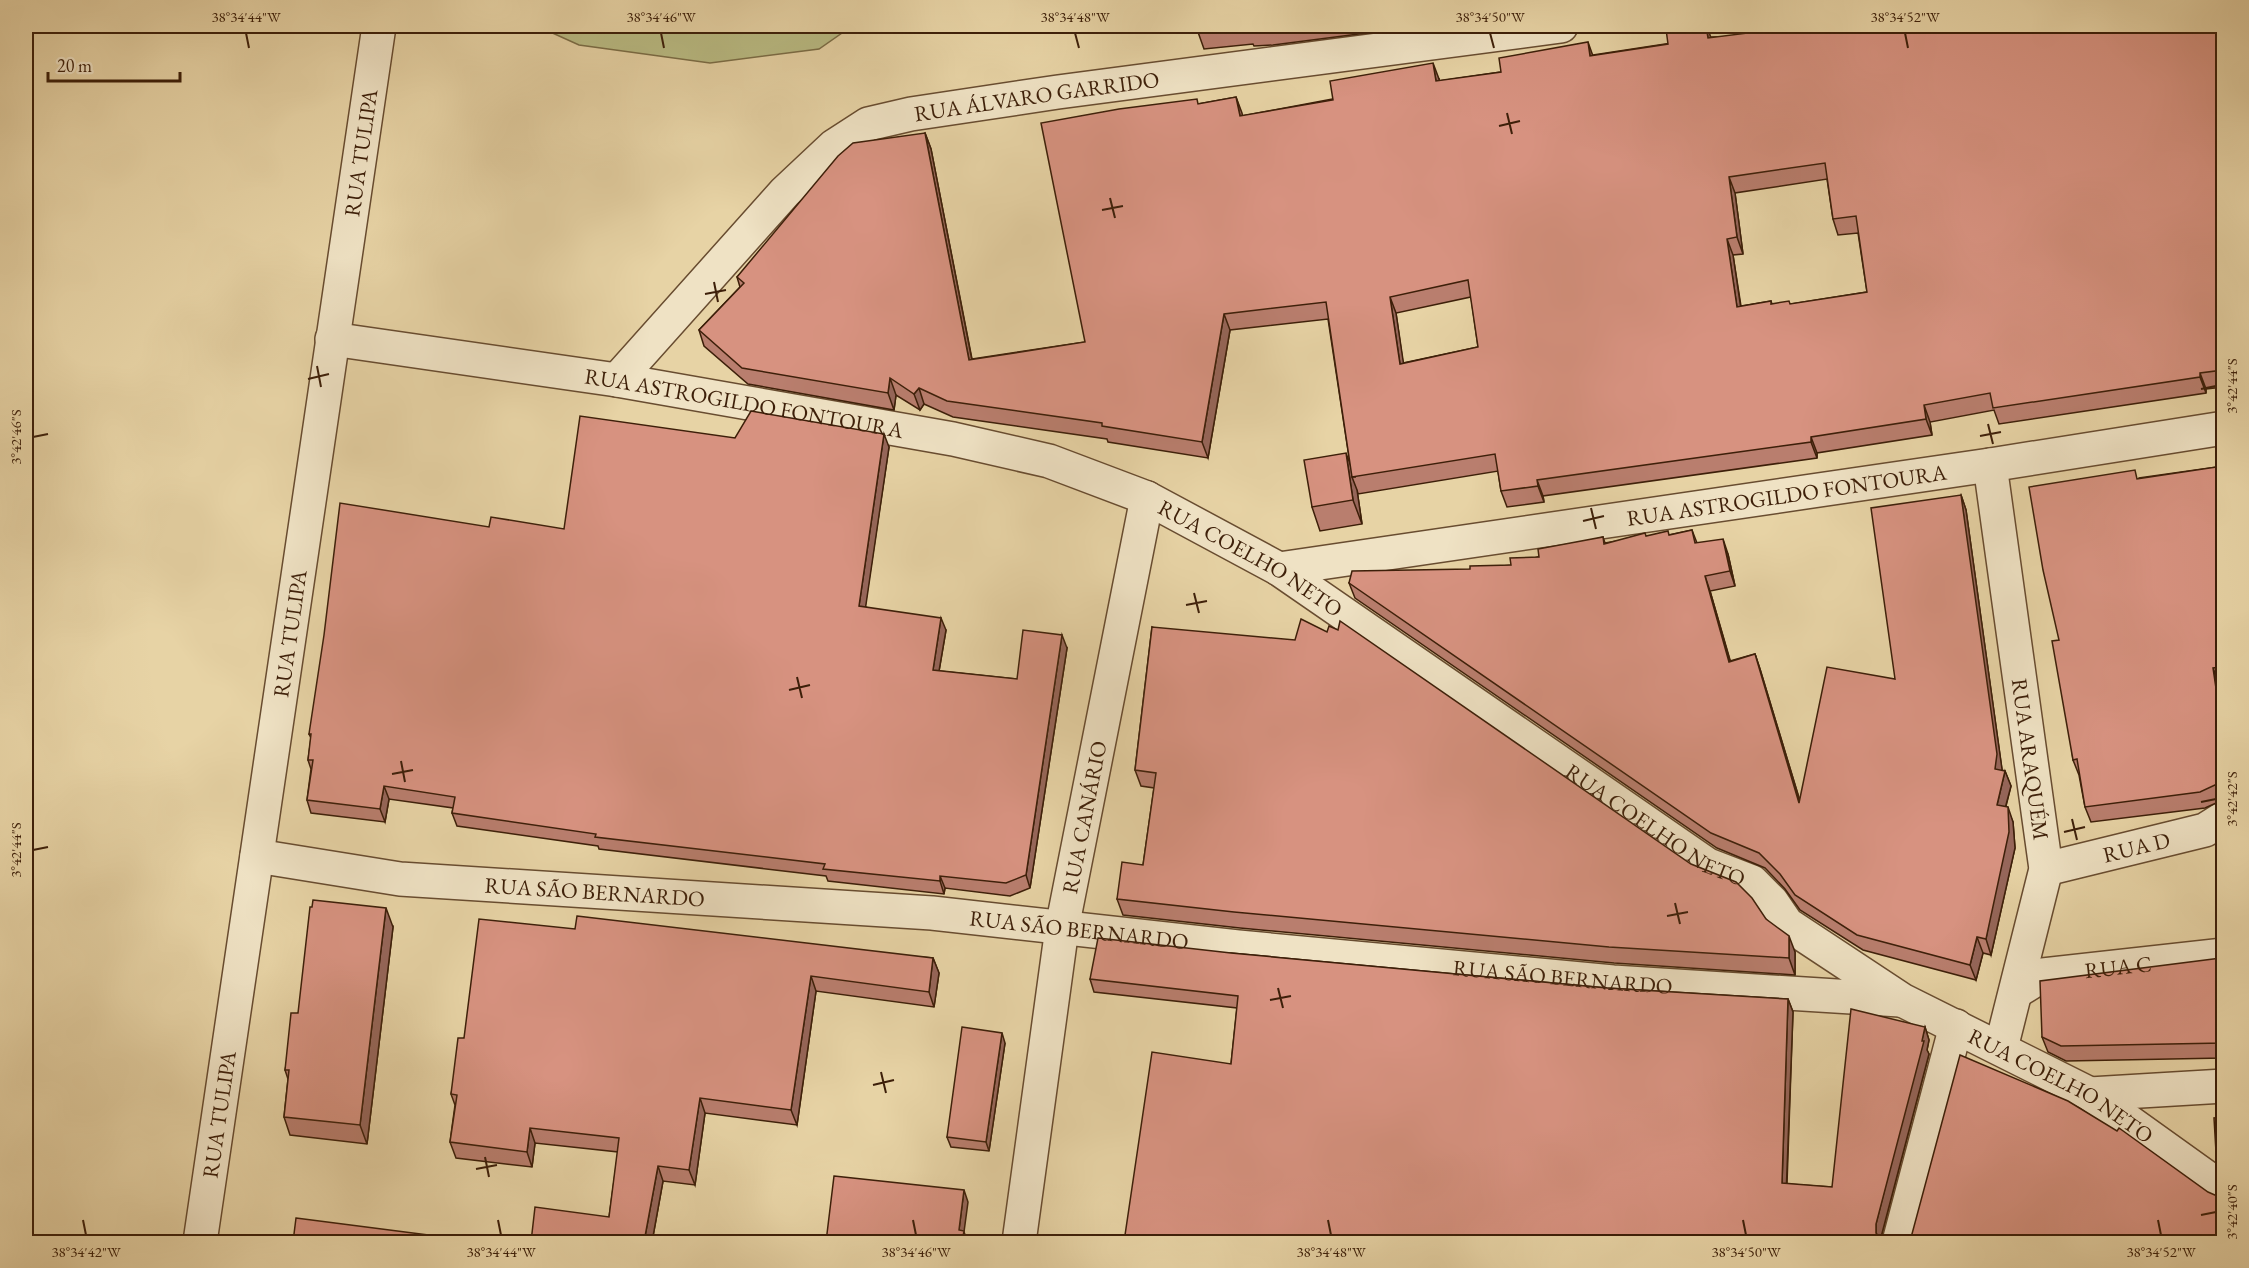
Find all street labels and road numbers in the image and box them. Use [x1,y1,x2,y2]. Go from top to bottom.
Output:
street label: RUA ÁLVARO GARRIDO [912,65,1161,128]
street label: RUA TULIPA [337,86,385,218]
street label: RUA ASTROGILDO FONTOURA [583,362,906,445]
street label: RUA ASTROGILDO FONTOURA [1625,457,1949,533]
street label: RUA COELHO NETO [1153,493,1348,624]
street label: RUA TULIPA [266,567,314,699]
street label: RUA ARAQUÉM [2005,676,2056,842]
street label: RUA CANÁRIO [1055,738,1114,896]
street label: RUA COELHO NETO [1560,757,1750,893]
street label: RUA D [2100,825,2173,870]
street label: RUA SÃO BERNARDO [484,870,706,913]
street label: RUA SÃO BERNARDO [968,903,1190,956]
street label: RUA C [2083,949,2153,985]
street label: RUA SÃO BERNARDO [1452,953,1674,1001]
street label: RUA COELHO NETO [1963,1021,2159,1150]
street label: RUA TULIPA [196,1048,243,1180]

